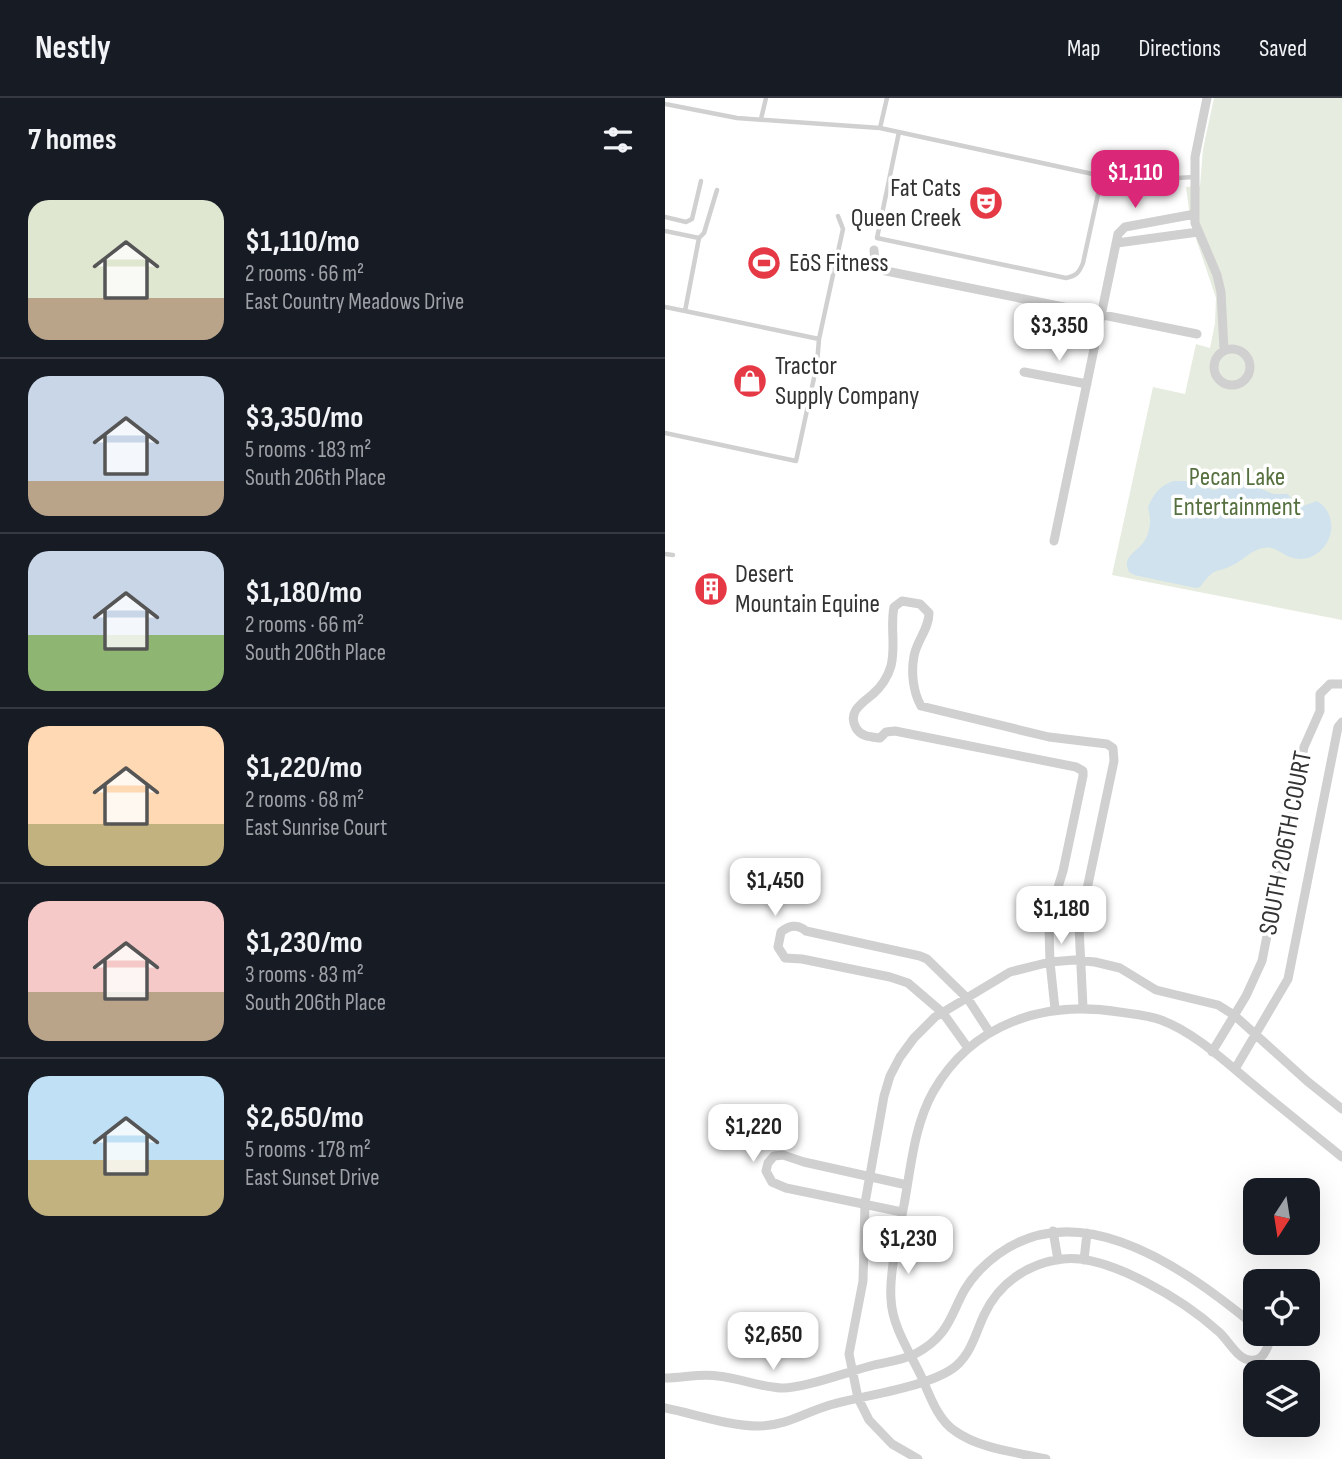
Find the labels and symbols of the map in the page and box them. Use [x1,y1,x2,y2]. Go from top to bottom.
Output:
pin: $1,110 [1078,150,1192,210]
place label: Fat Cats Queen Creek [851,173,961,234]
theatre icon: Fat Cats Queen Creek [967,184,1005,222]
sports icon: EōS Fitness [745,244,783,282]
place label: EōS Fitness [789,248,889,279]
pin: $3,350 [1002,303,1116,363]
place label: Tractor Supply Company [775,351,919,412]
shop icon: Tractor Supply Company [731,362,769,400]
park label: Pecan Lake Entertainment [1173,462,1301,523]
place label: Desert Mountain Equine [735,559,880,620]
building icon: Desert Mountain Equine [692,570,730,608]
street label: SOUTH 206TH COURT [1253,749,1319,937]
pin: $1,450 [718,858,832,918]
pin: $1,180 [1004,886,1118,946]
pin: $1,220 [696,1104,810,1164]
north arrow [1243,1178,1319,1255]
pin: $1,230 [851,1216,965,1276]
pin: $2,650 [716,1312,830,1372]

